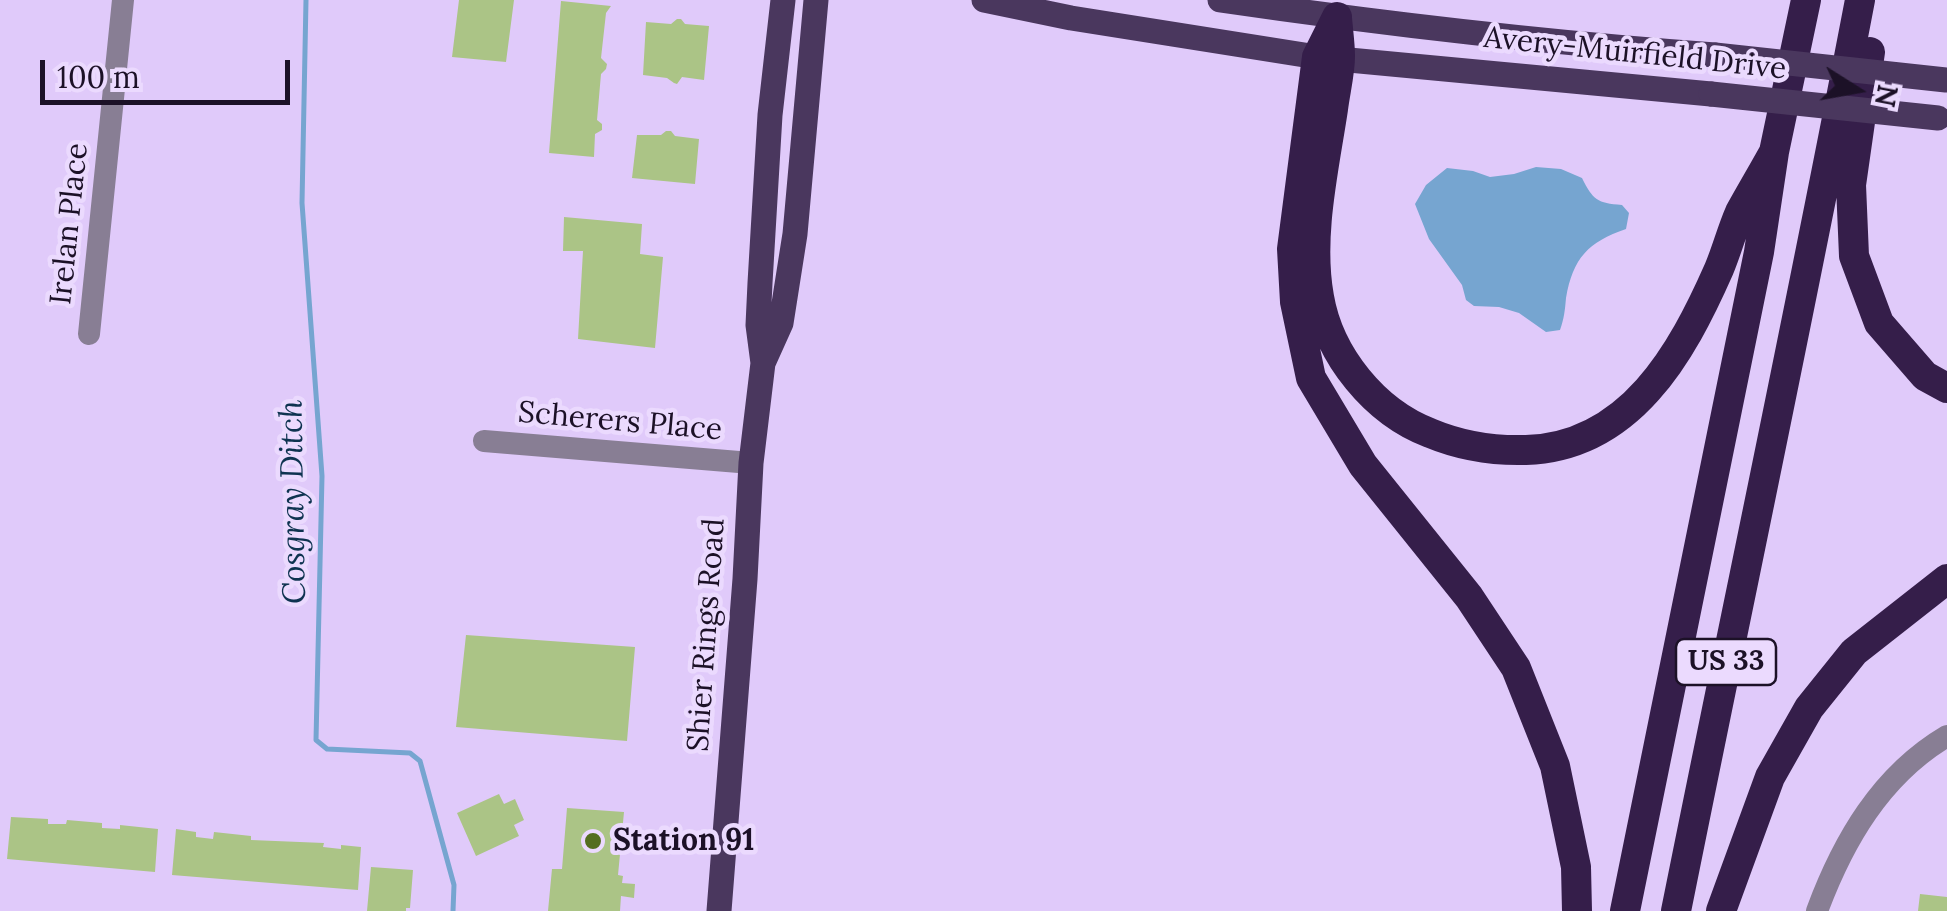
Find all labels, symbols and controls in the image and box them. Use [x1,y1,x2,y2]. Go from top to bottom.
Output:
street label: Avery-Muirfield Drive [1482,20,1788,88]
scale bar [45,40,295,102]
north arrow [1807,40,1907,140]
text: 100 m [57,58,140,96]
text: N [1867,82,1906,110]
street label: Irelan Place [44,141,96,307]
street label: Scherers Place [516,395,724,449]
water label: Cosgray Ditch [273,399,315,605]
street label: Shier Rings Road [681,517,733,753]
road number: US 33 [1676,639,1776,685]
place label: Station 91 [613,823,754,859]
marker: Station 91 [582,830,604,852]

